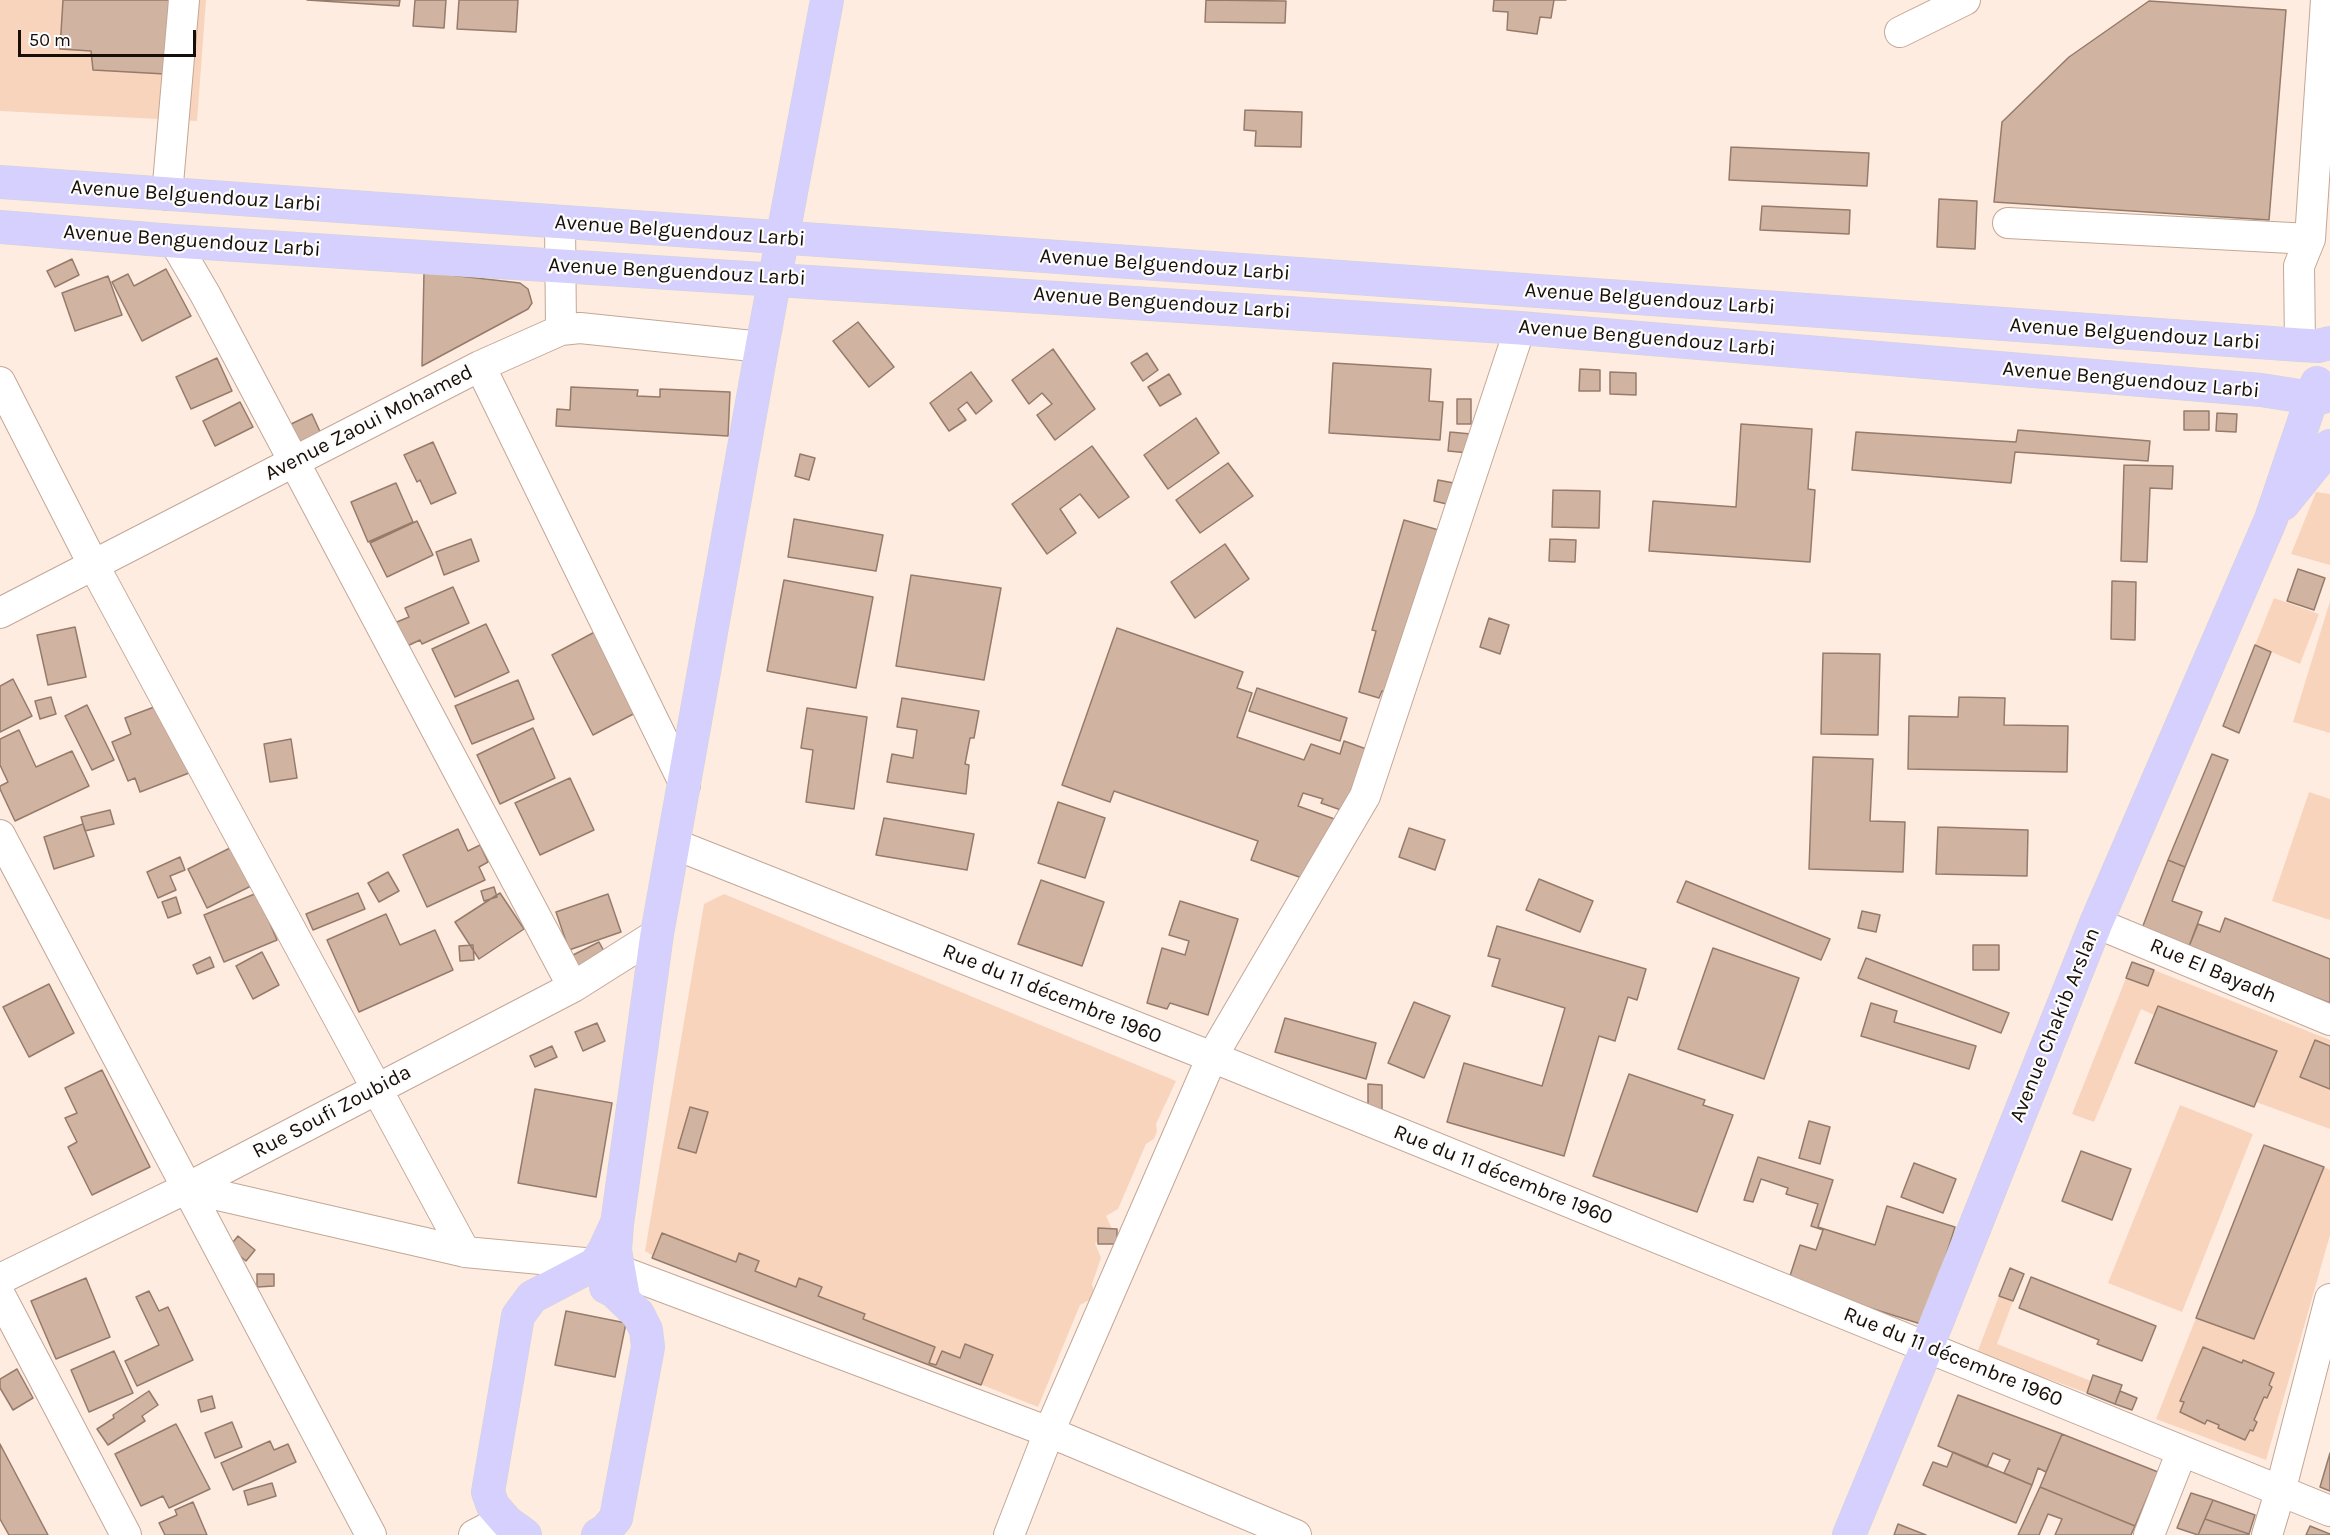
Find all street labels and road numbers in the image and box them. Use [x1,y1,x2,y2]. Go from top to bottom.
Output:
street label: Avenue Belguendouz Larbi [70,175,322,217]
street label: Avenue Belguendouz Larbi [554,210,806,252]
street label: Avenue Benguendouz Larbi [62,219,322,263]
street label: Avenue Belguendouz Larbi [1039,244,1291,286]
street label: Avenue Benguendouz Larbi [548,253,806,291]
street label: Avenue Belguendouz Larbi [1524,278,1776,320]
street label: Avenue Benguendouz Larbi [1032,281,1292,325]
street label: Avenue Belguendouz Larbi [2009,313,2261,355]
street label: Avenue Benguendouz Larbi [1517,314,1777,362]
street label: Avenue Benguendouz Larbi [2001,356,2261,404]
street label: Avenue Zaoui Mohamed [261,360,477,486]
street label: Avenue Chakib Arslan [2004,924,2106,1126]
street label: Rue El Bayadh [2146,933,2280,1009]
street label: Rue du 11 décembre 1960 [939,938,1165,1050]
street label: Rue Soufi Zoubida [248,1060,416,1164]
street label: Rue du 11 décembre 1960 [1390,1119,1616,1231]
street label: Rue du 11 décembre 1960 [1840,1301,2066,1413]

